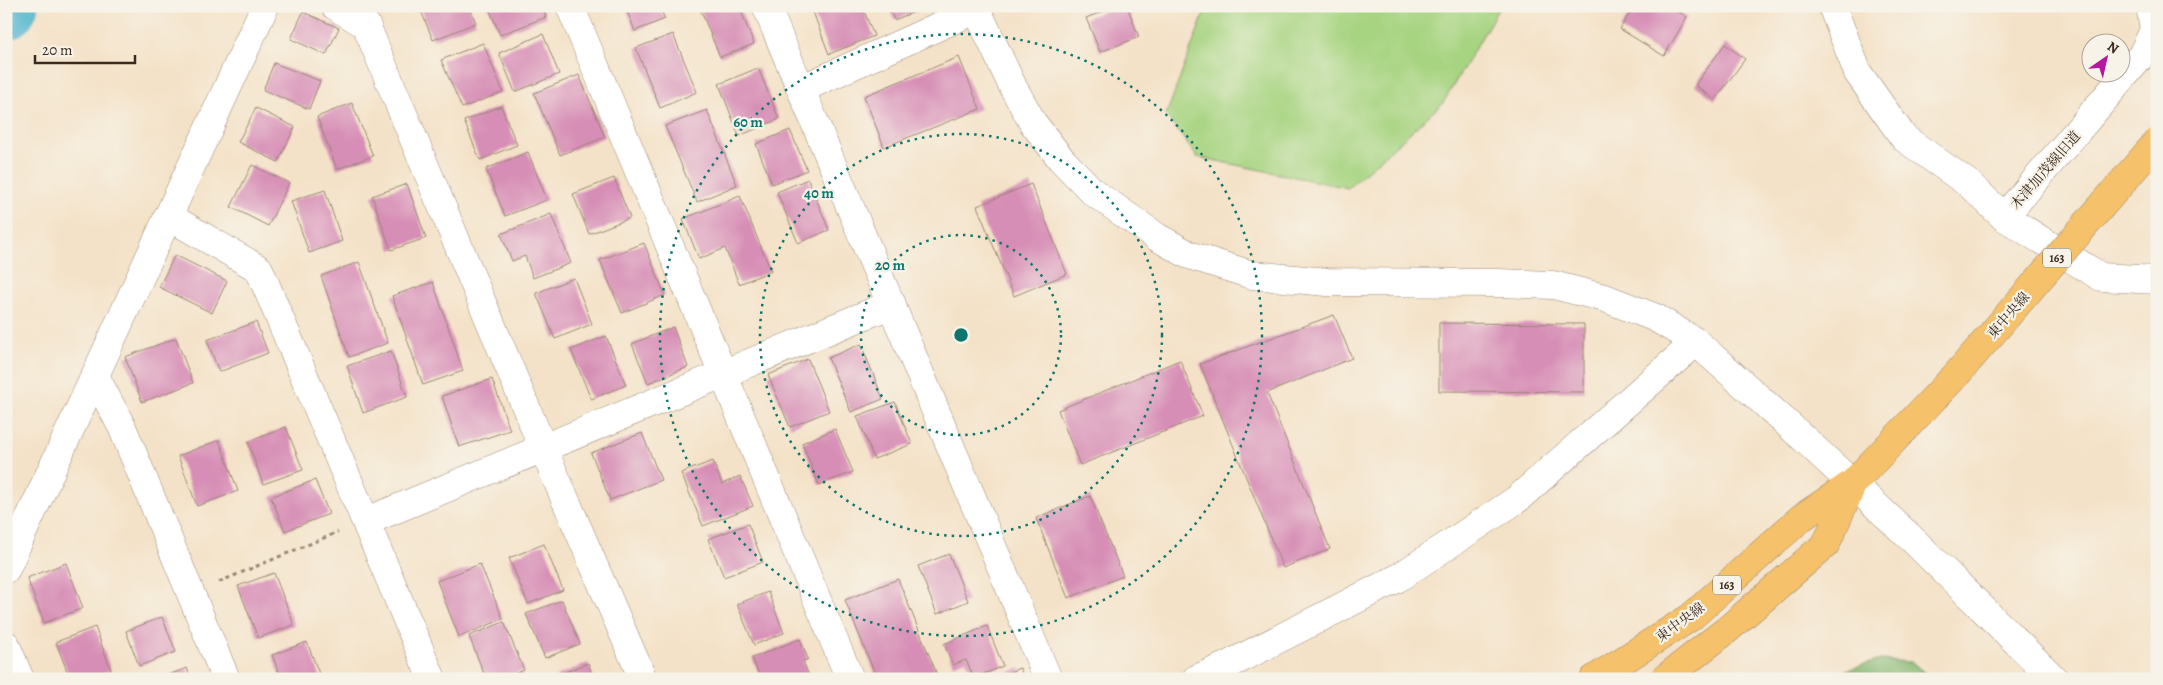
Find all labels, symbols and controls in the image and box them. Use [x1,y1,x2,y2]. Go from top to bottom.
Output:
scale bar [35,32,135,64]
north arrow [2080,32,2130,82]
text: N [2103,37,2123,58]
text: 20 m [42,40,73,60]
text: 60 m [733,112,763,132]
street label: 木津加茂線旧道 [2006,127,2085,214]
text: 40 m [804,183,834,203]
road number: 163 [2043,248,2071,268]
text: 20 m [875,255,905,275]
street label: 東中央線 [1983,288,2034,343]
centre of rings [952,326,970,344]
road number: 163 [1713,576,1741,594]
street label: 東中央線 [1652,598,1709,647]

